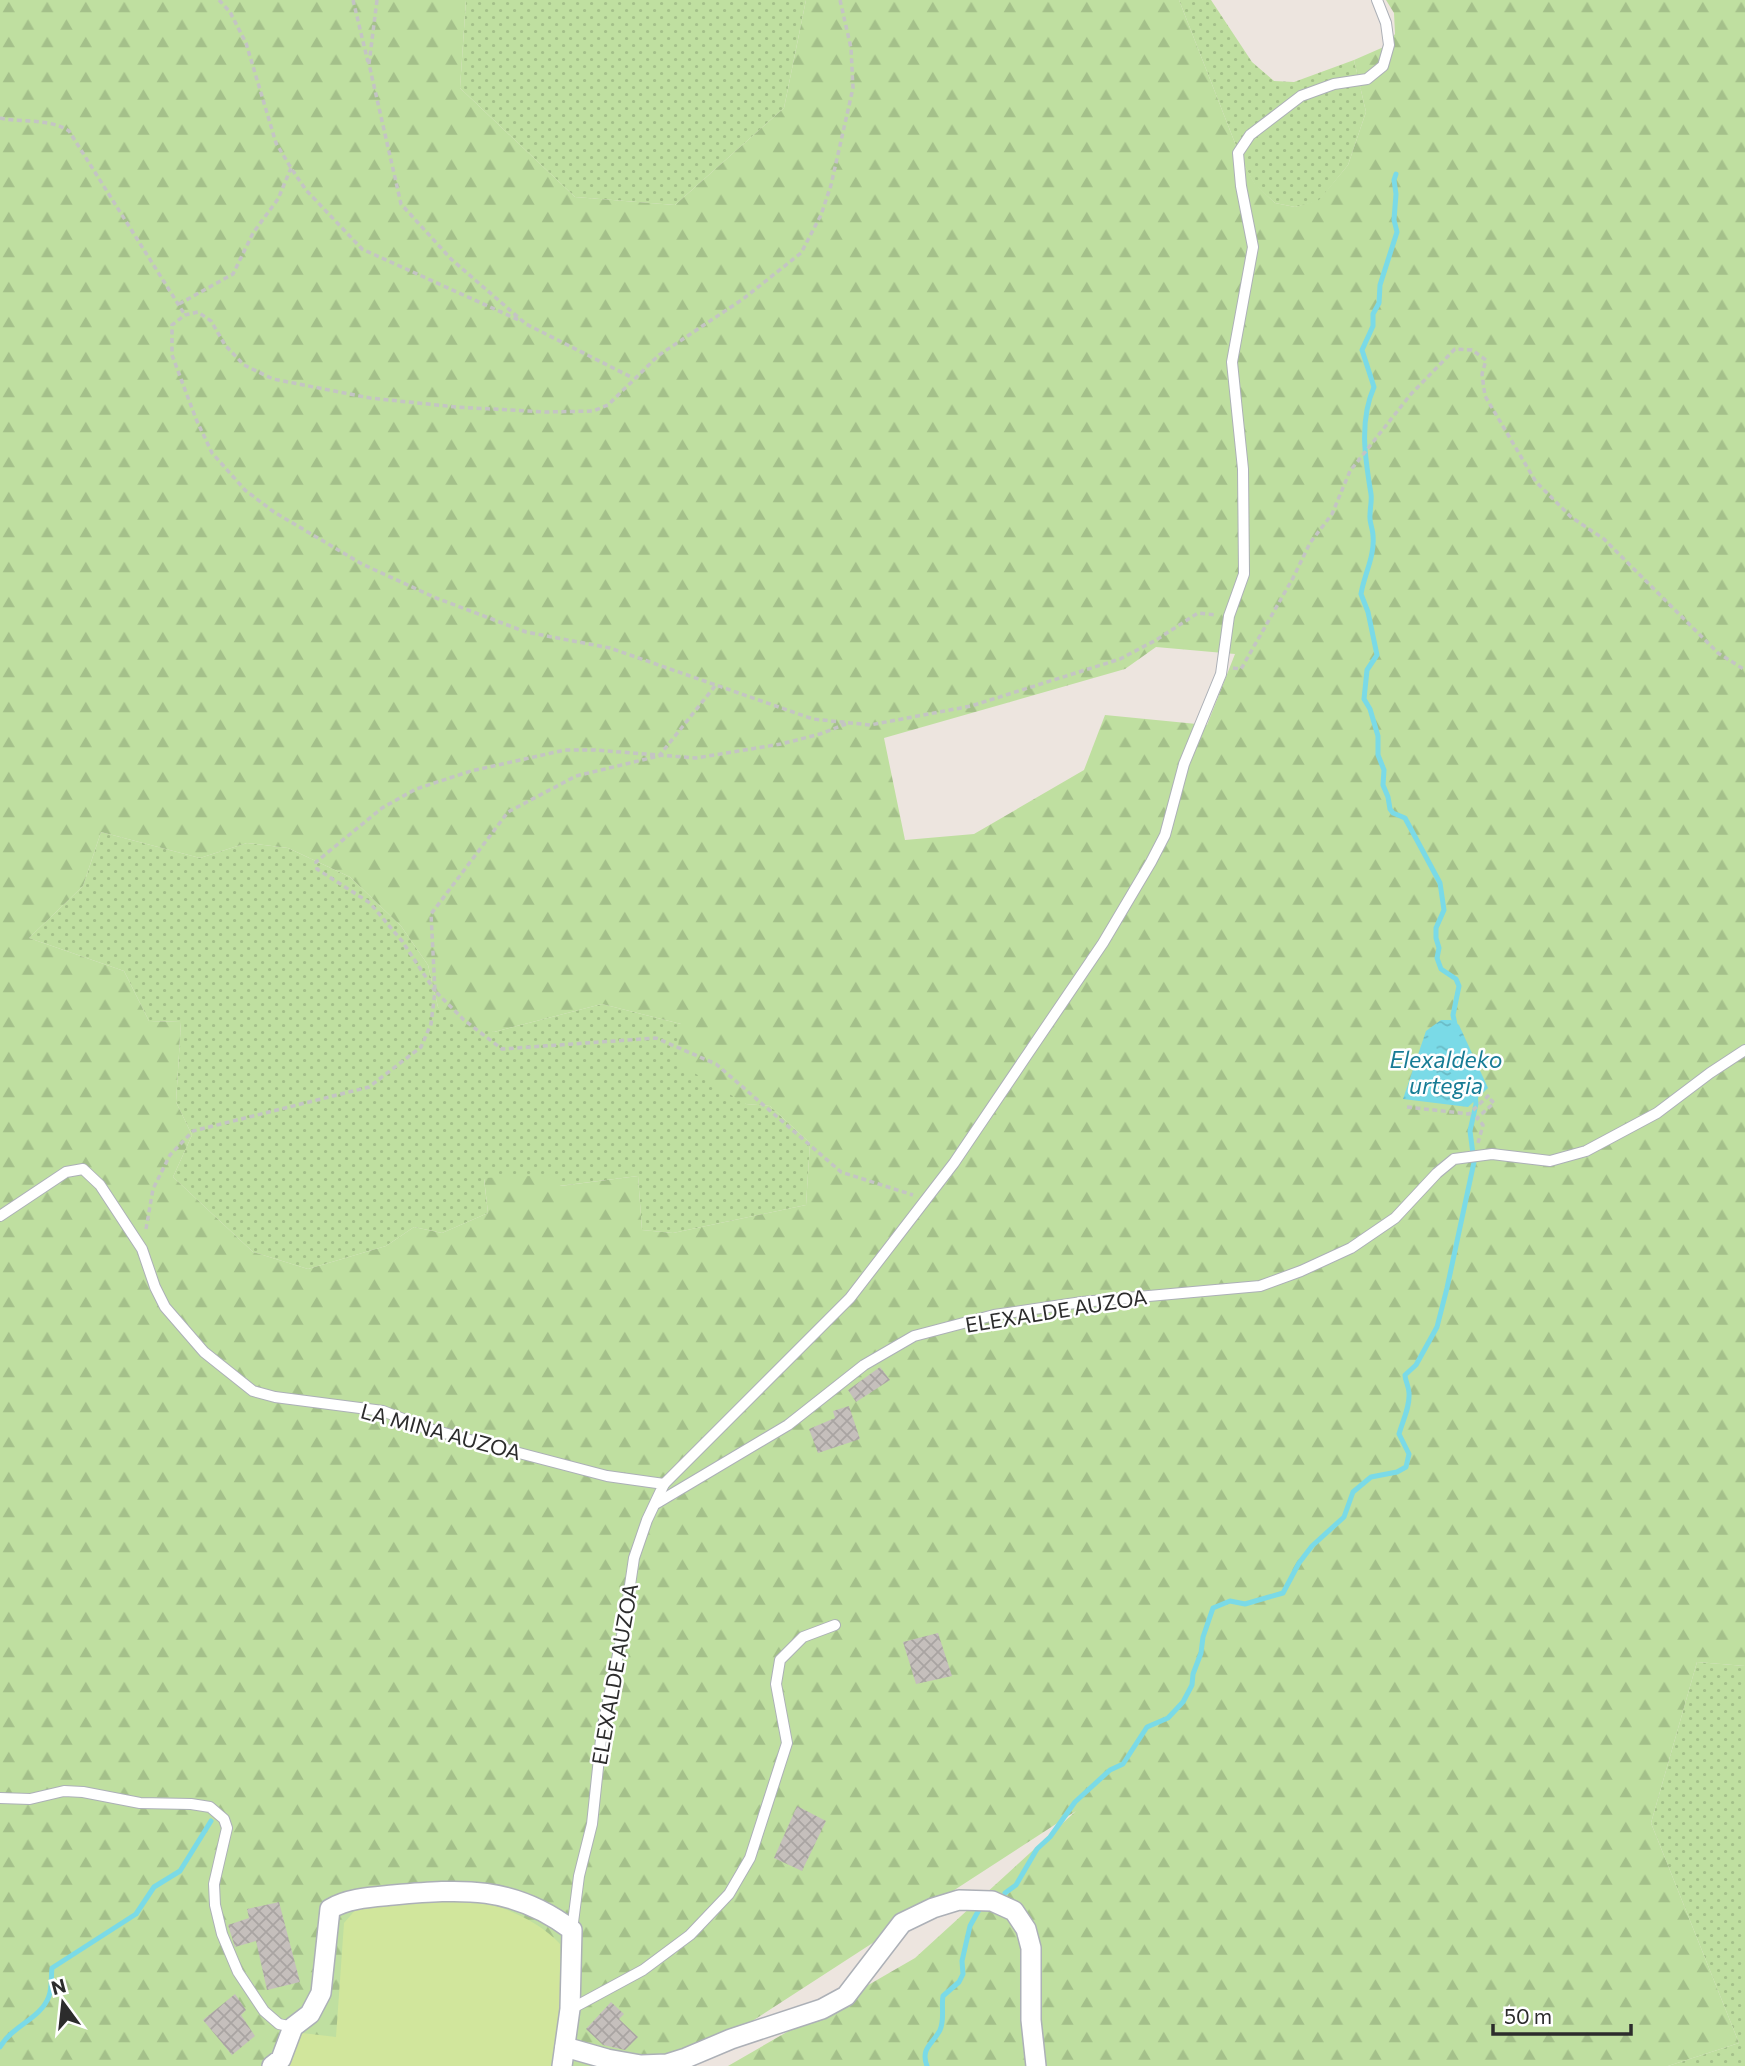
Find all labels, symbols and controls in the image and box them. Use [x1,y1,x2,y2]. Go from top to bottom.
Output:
water label: Elexaldeko urtegia [1390,1045,1502,1099]
street label: ELEXALDE AUZOA [963,1283,1149,1337]
street label: LA MINA AUZOA [358,1398,524,1464]
street label: ELEXALDE AUZOA [586,1581,642,1767]
north arrow [28,1968,98,2038]
text: N [49,1973,68,1999]
scale bar [1493,1993,1631,2037]
text: 50 m [1504,2003,1552,2028]

